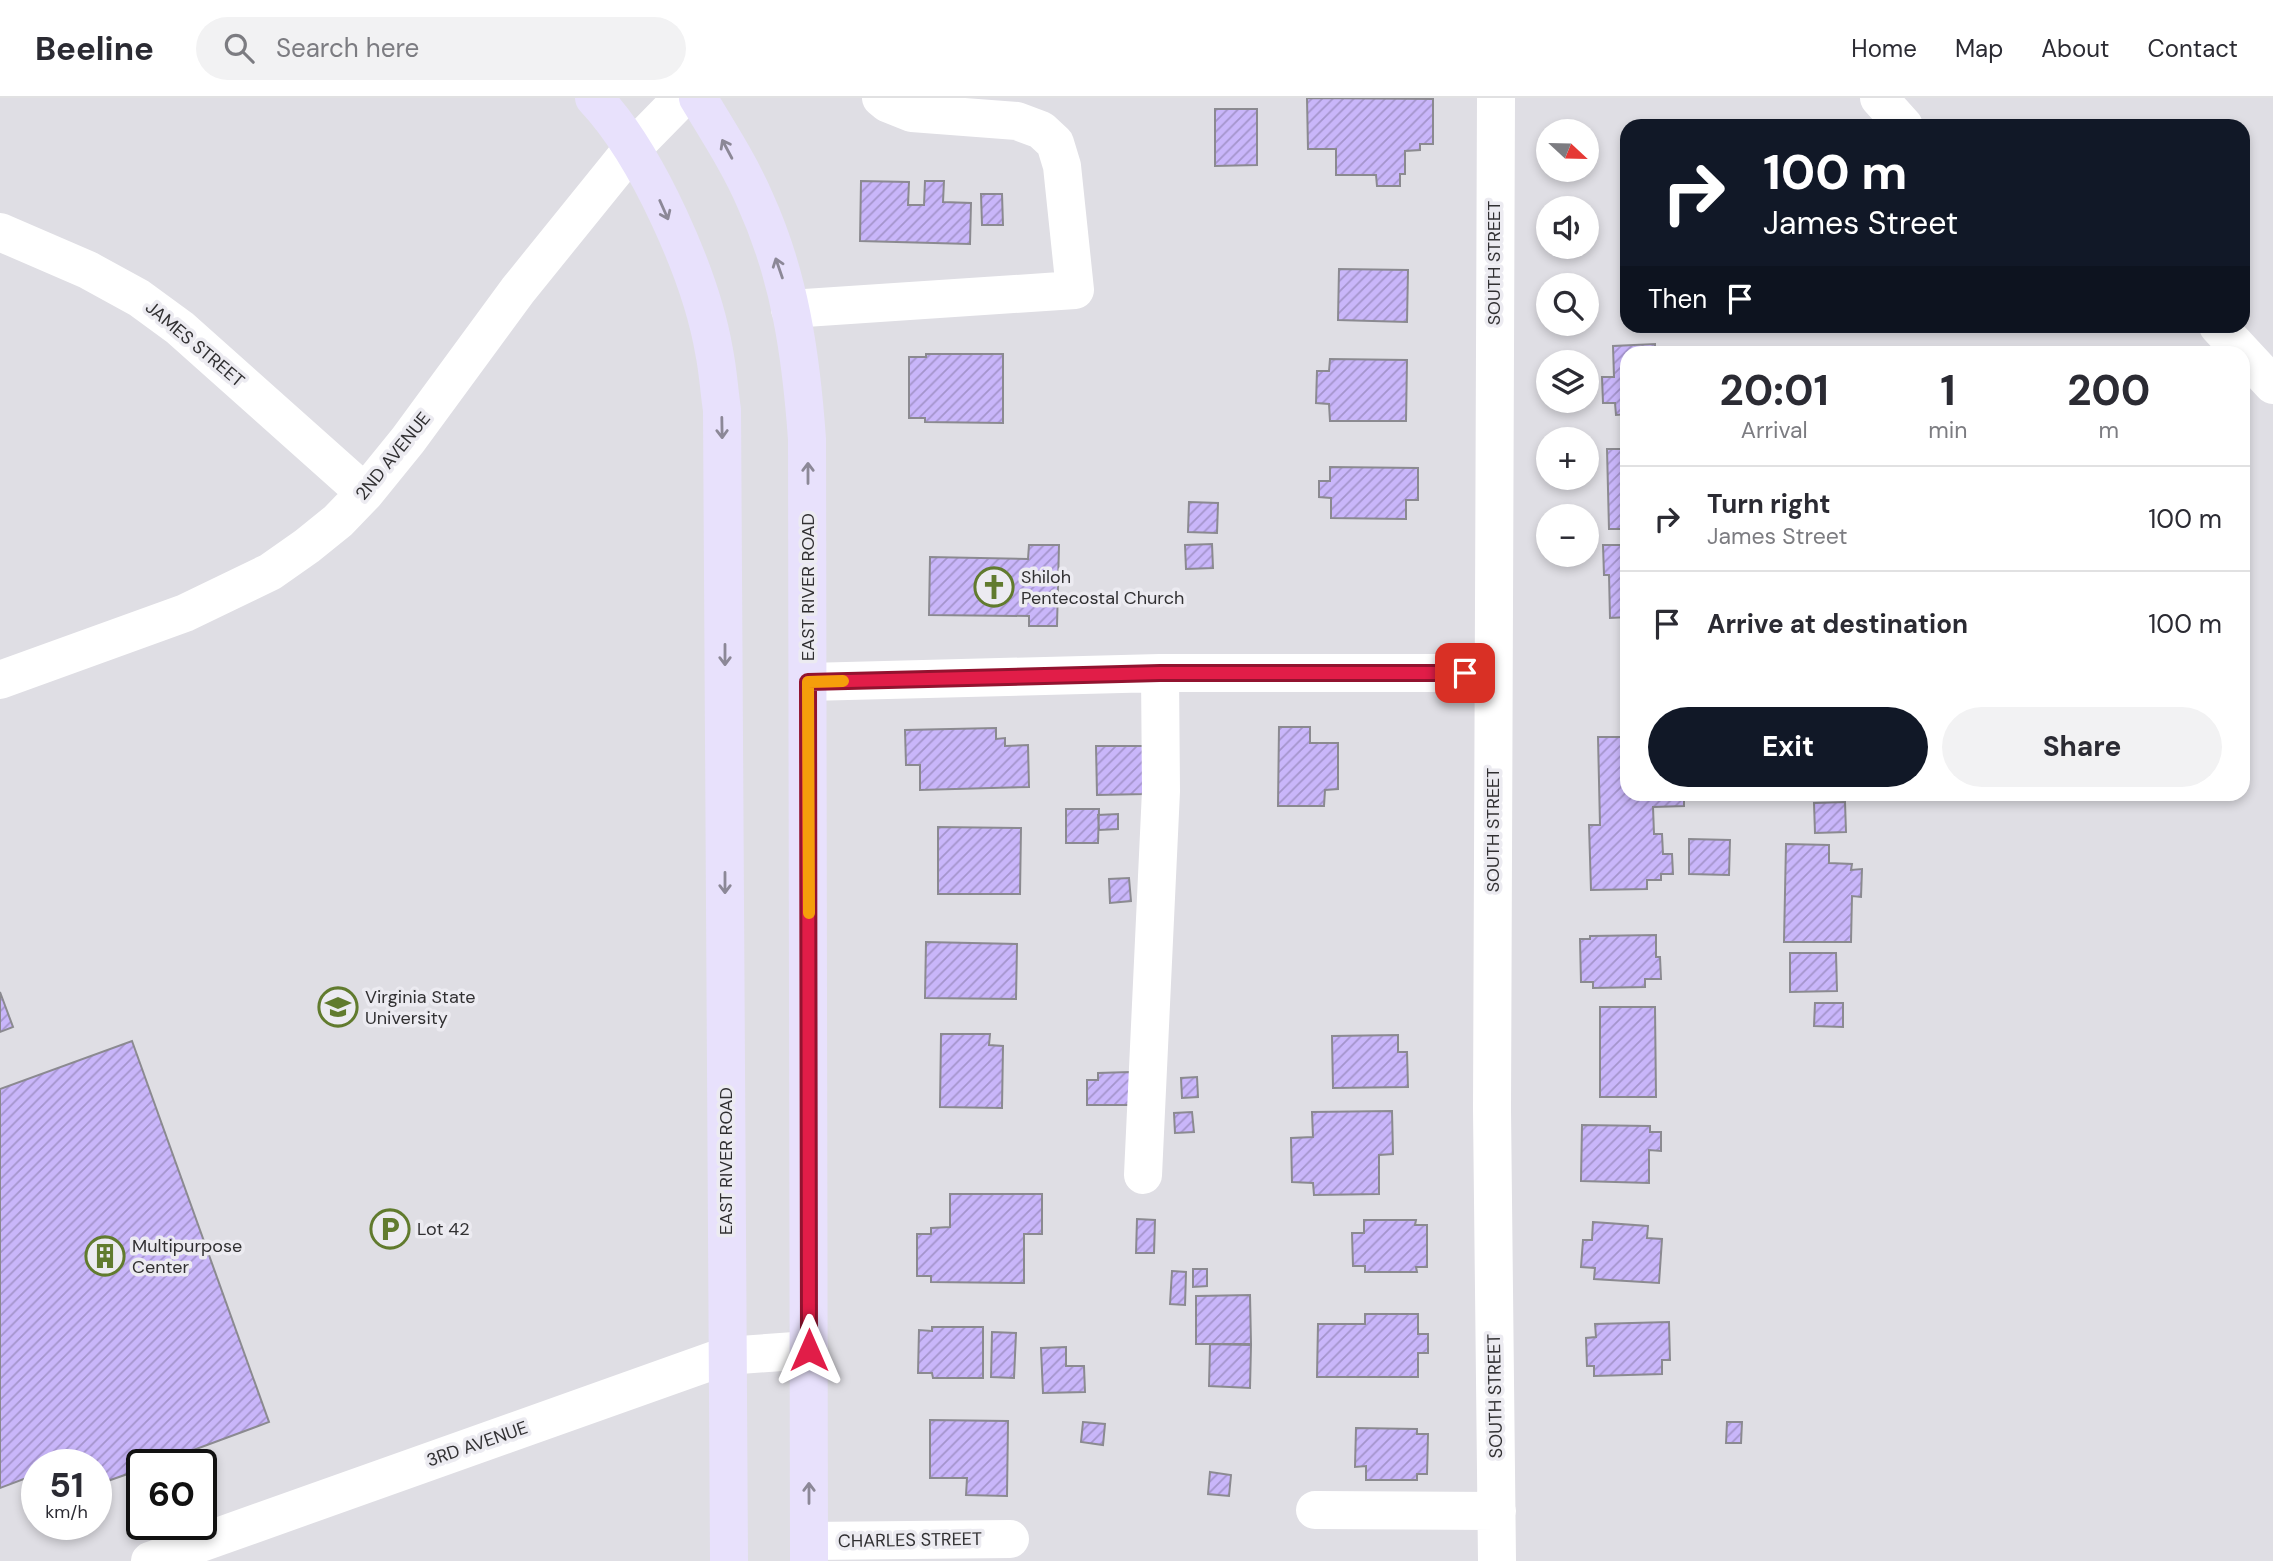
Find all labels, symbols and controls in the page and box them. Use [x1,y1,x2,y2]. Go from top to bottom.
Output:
search box [196,17,686,80]
text: Beeline [35,27,154,70]
icon: search [220,29,258,67]
text: Search here [276,31,419,65]
text: Home [1851,33,1917,64]
text: Map [1955,33,2003,64]
text: About [2041,33,2110,64]
text: Contact [2148,33,2238,64]
north arrow [1536,119,1600,182]
map controls [1536,119,1599,567]
one-way arrow [720,139,734,159]
text: 100 m [1763,140,1907,204]
icon: right [1648,147,1739,238]
button: sound [1536,196,1599,259]
one-way arrow [658,199,671,220]
street label: SOUTH STREET [1482,201,1506,325]
text: James Street [1763,202,1958,244]
one-way arrow [772,258,784,280]
button: search [1536,273,1599,336]
icon: arrive [1721,280,1759,318]
text: Then [1648,282,1707,316]
street label: JAMES STREET [140,295,250,393]
button: layers [1536,350,1599,413]
text: 20:01 [1720,363,1829,418]
text: 1 [1940,363,1956,418]
text: 200 [2067,363,2150,418]
street label: 2ND AVENUE [350,407,436,505]
text: Arrival [1741,415,1808,445]
text: min [1928,415,1968,445]
text: m [2099,415,2119,445]
one-way arrow [715,416,729,439]
button: + [1536,427,1599,490]
one-way arrow [801,462,815,485]
text: Turn right [1707,487,1831,521]
icon: right [1648,500,1686,538]
text: 100 m [2148,502,2222,536]
button: − [1536,504,1599,567]
street label: EAST RIVER ROAD [796,513,820,661]
text: James Street [1707,521,1847,551]
place label: Shiloh Pentecostal Church [1021,565,1184,610]
church icon: Shiloh Pentecostal Church [973,566,1015,608]
icon: arrive [1648,605,1686,643]
text: Arrive at destination [1707,607,1968,641]
text: 100 m [2148,607,2222,641]
one-way arrow [718,643,732,666]
pin [1435,643,1495,703]
icon: arrive [1446,654,1484,692]
button: Exit [1648,707,1928,787]
button: Share [1942,707,2222,787]
street label: SOUTH STREET [1481,768,1505,892]
one-way arrow [718,871,732,894]
place label: Virginia State University [365,985,475,1030]
school or university icon: Virginia State University [317,986,359,1028]
street label: EAST RIVER ROAD [714,1087,738,1235]
parking icon: Lot 42 [369,1208,411,1250]
place label: Lot 42 [417,1217,470,1241]
place label: Multipurpose Center [132,1234,242,1279]
building icon: Multipurpose Center [84,1235,126,1277]
position arrow [772,1313,846,1387]
street label: SOUTH STREET [1482,1333,1508,1459]
street label: 3RD AVENUE [423,1416,531,1472]
speed limit sign: 60 [126,1449,217,1540]
text: 51 [49,1462,84,1508]
one-way arrow [802,1482,816,1505]
text: km/h [45,1500,88,1524]
street label: CHARLES STREET [838,1527,982,1553]

